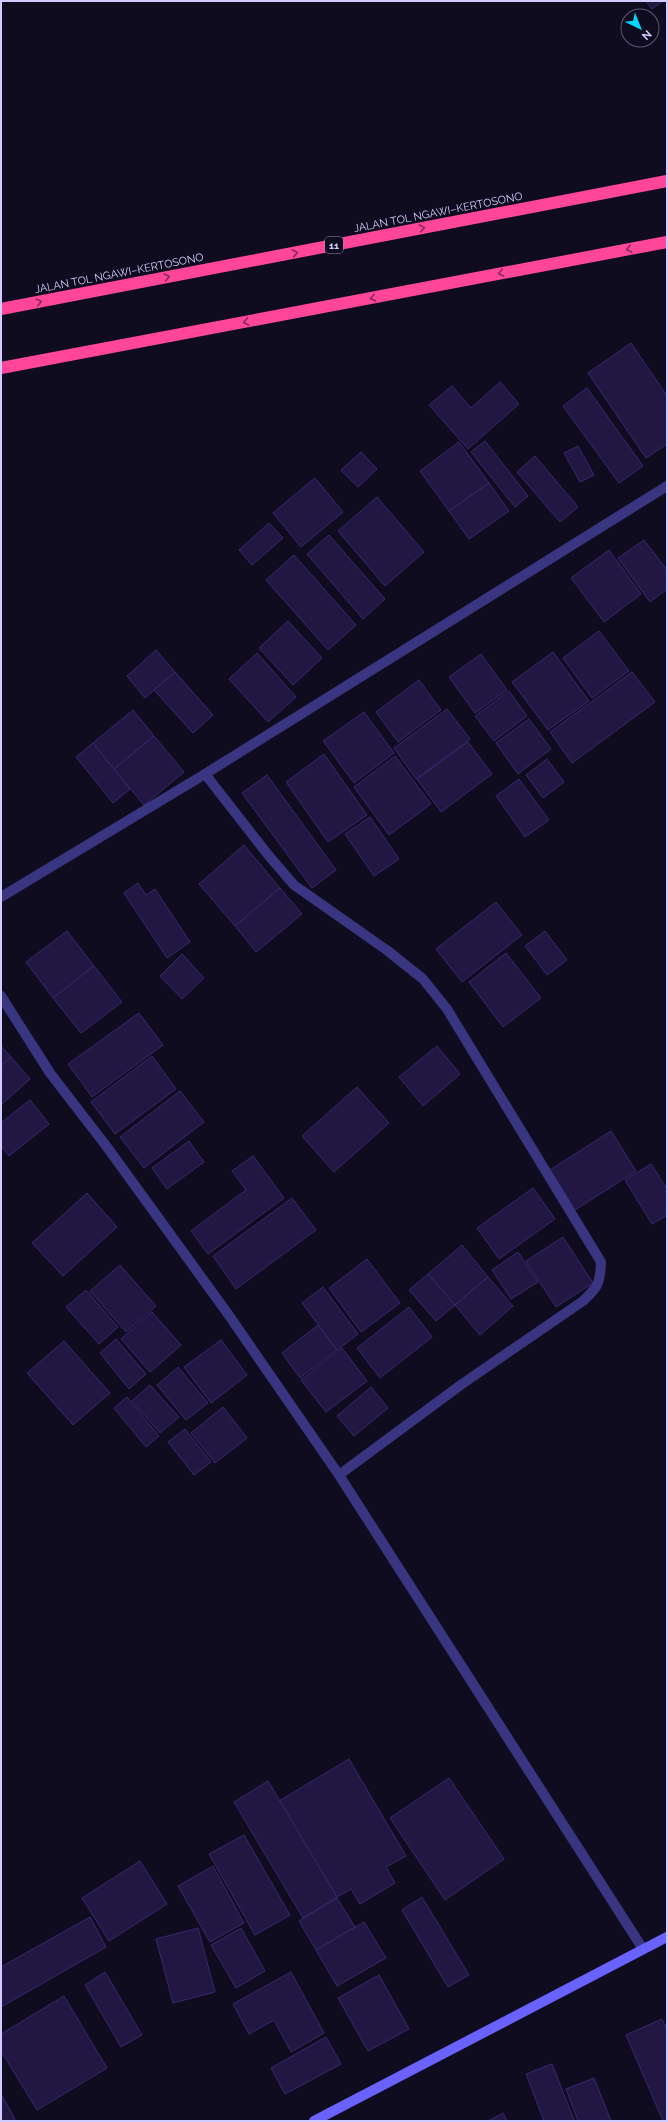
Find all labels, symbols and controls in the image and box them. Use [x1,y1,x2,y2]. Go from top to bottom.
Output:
north arrow [620,8,660,48]
text: N [639,27,654,43]
street label: JALAN TOL NGAWI–KERTOSONO [352,190,524,235]
one-way arrow [419,224,425,233]
road number: 11 [325,237,343,253]
one-way arrow [626,244,632,253]
one-way arrow [291,249,298,257]
street label: JALAN TOL NGAWI–KERTOSONO [33,251,205,296]
one-way arrow [498,269,504,277]
one-way arrow [164,274,170,282]
one-way arrow [370,293,376,301]
one-way arrow [36,298,42,307]
one-way arrow [242,317,249,326]

